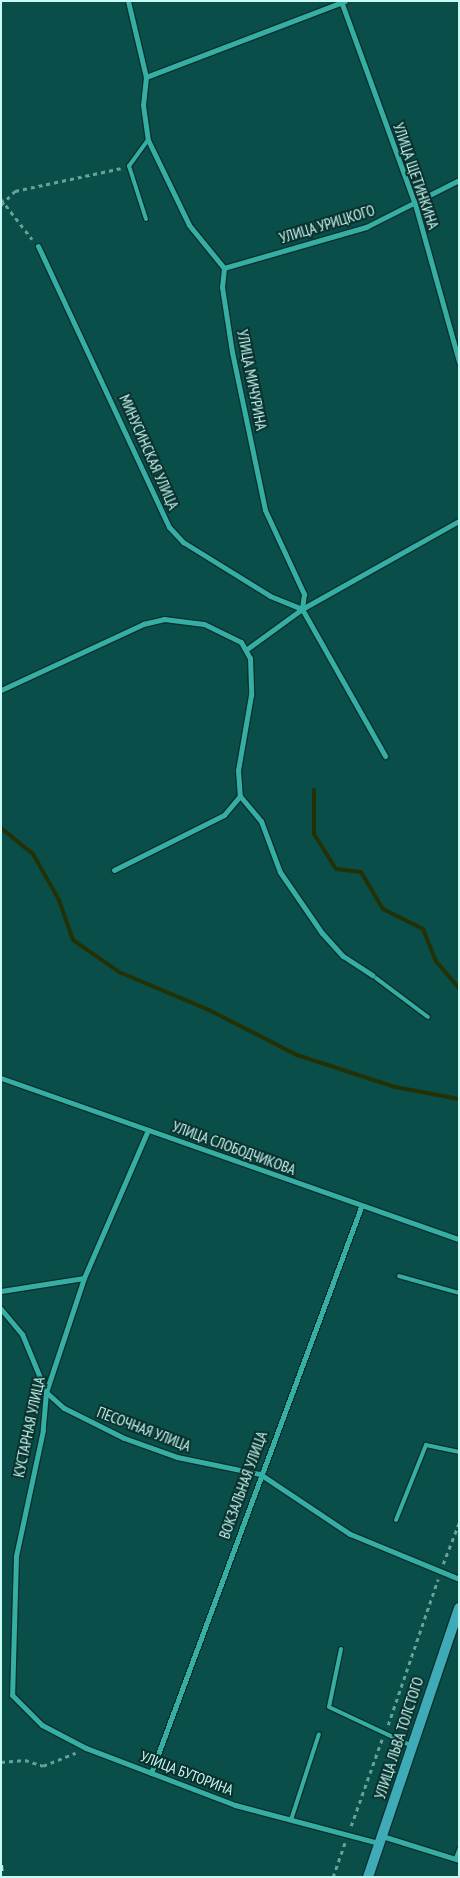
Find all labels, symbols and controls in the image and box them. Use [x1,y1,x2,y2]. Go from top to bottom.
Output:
street label: УЛИЦА ЩЕТИНКИНА [389,120,443,232]
street label: УЛИЦА УРИЦКОГО [277,201,377,247]
street label: УЛИЦА МИЧУРИНА [233,328,271,432]
street label: МИНУСИНСКАЯ УЛИЦА [115,392,183,512]
street label: УЛИЦА СЛОБОДЧИКОВА [170,1117,298,1179]
street label: КУСТАРНАЯ УЛИЦА [10,1375,48,1479]
street label: ПЕСОЧНАЯ УЛИЦА [94,1403,194,1455]
street label: ВОКЗАЛЬНАЯ УЛИЦА [215,1429,271,1541]
street label: УЛИЦА ЛЬВА ТОЛСТОГО [371,1674,427,1802]
street label: УЛИЦА БУТОРИНА [138,1747,236,1799]

